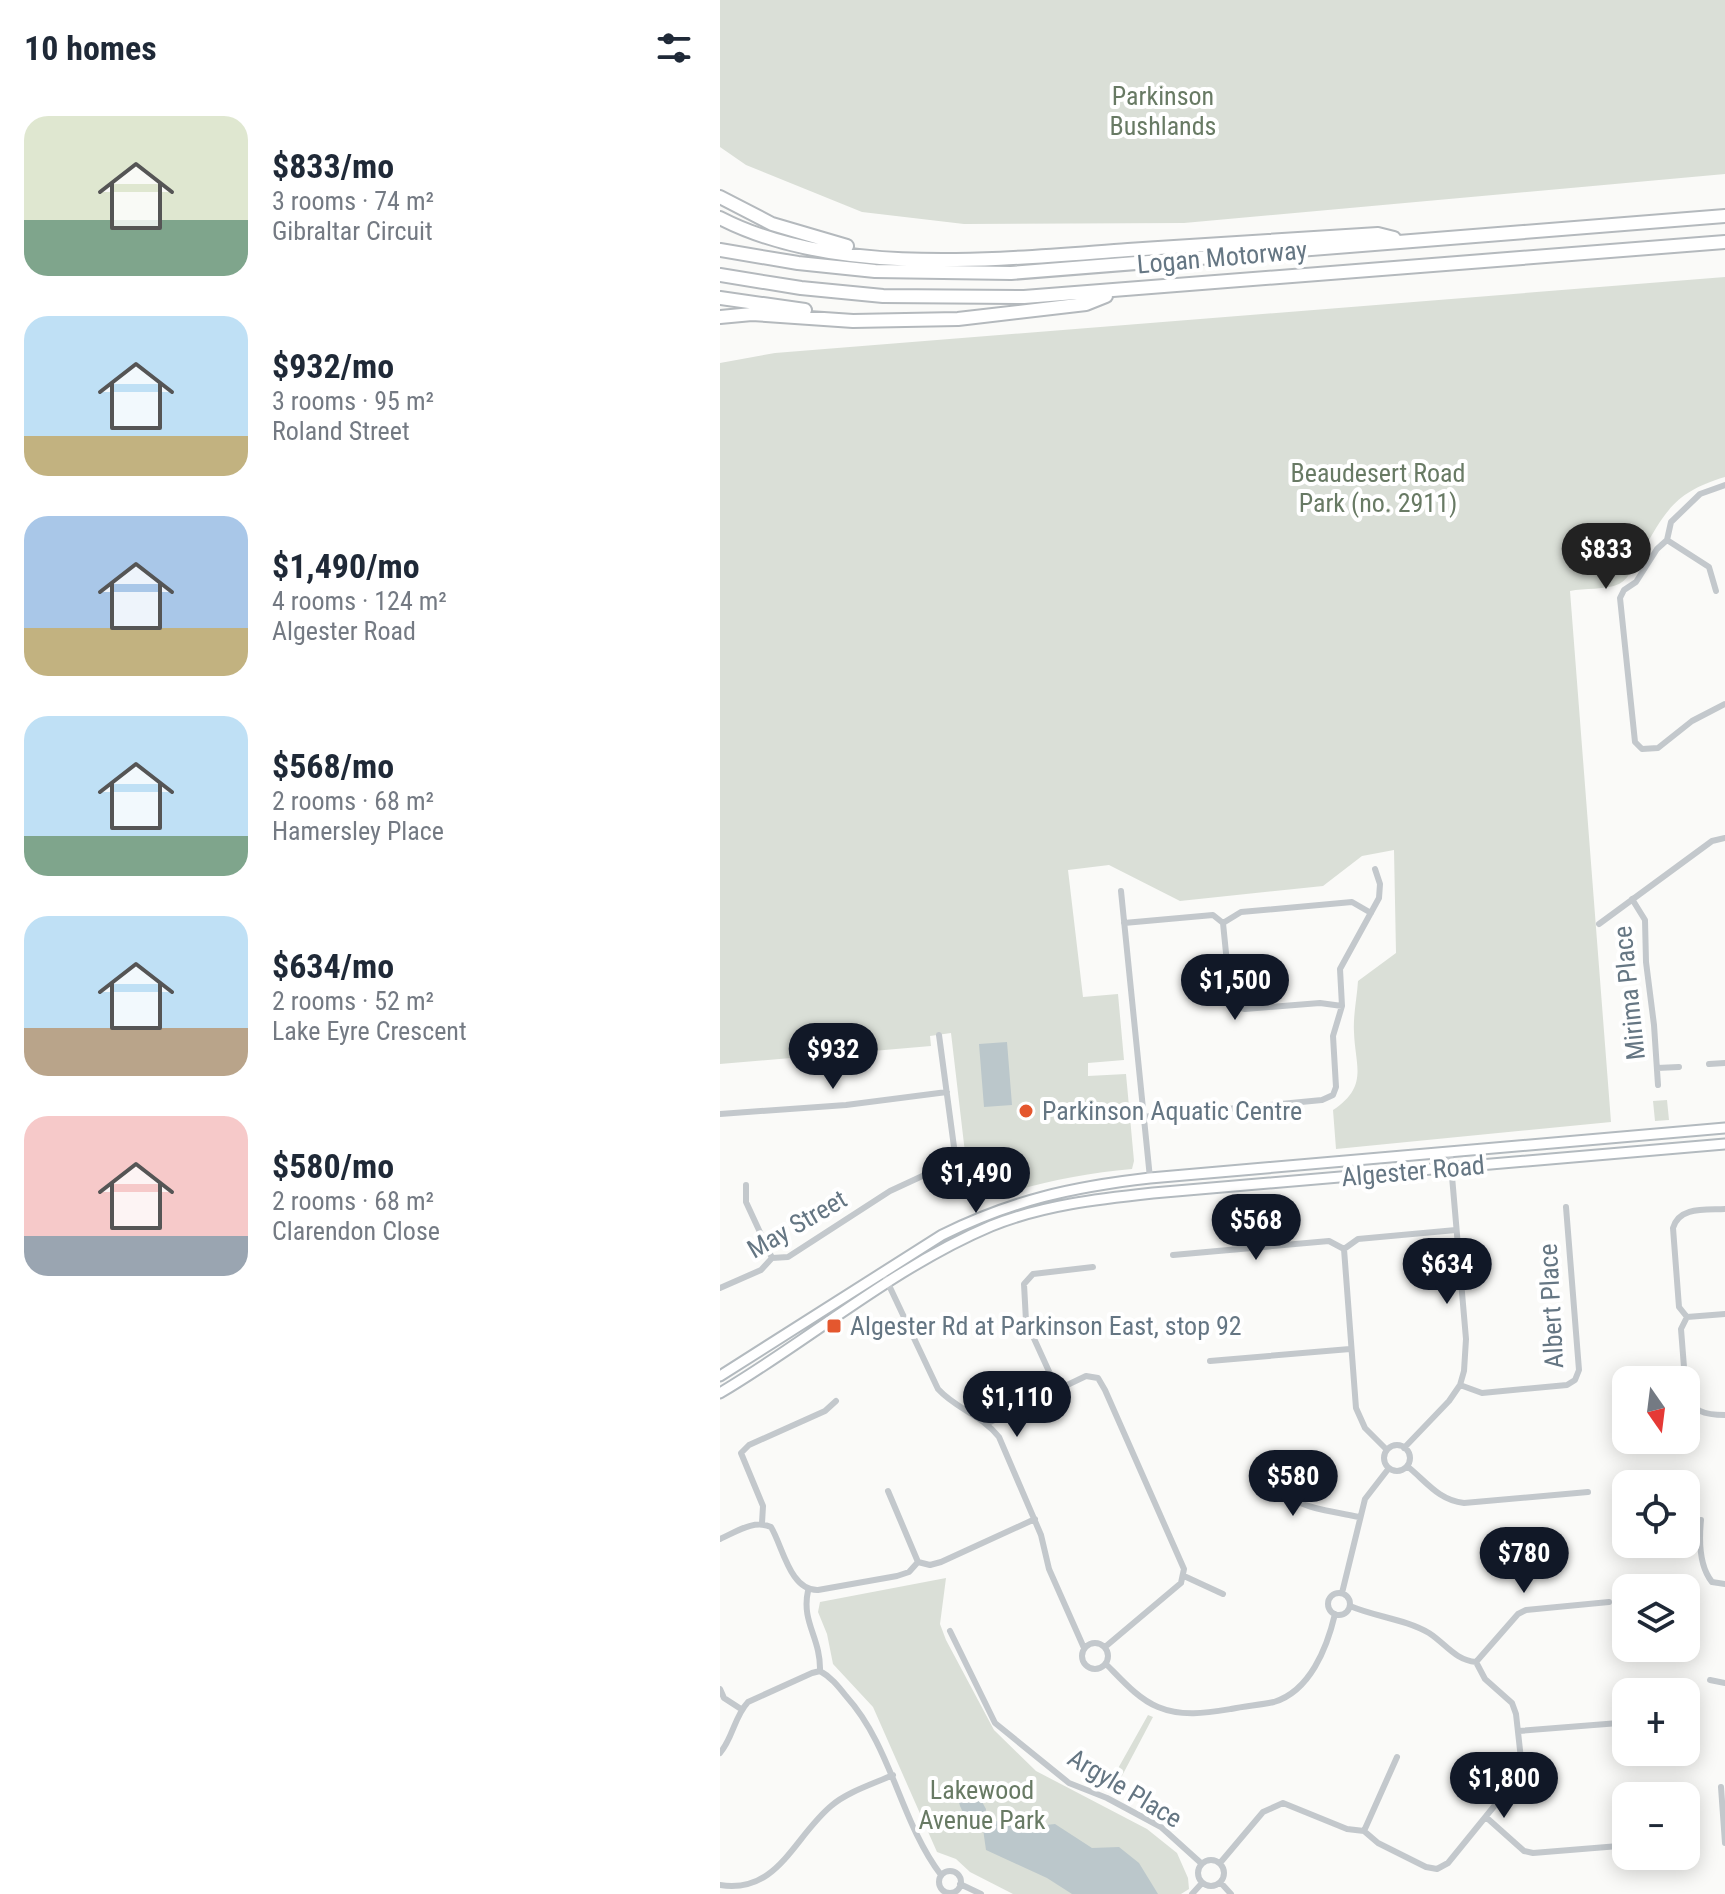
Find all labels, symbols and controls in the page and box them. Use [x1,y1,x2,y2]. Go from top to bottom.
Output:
icon: filters [652,26,696,70]
text: 10 homes [24,28,157,68]
park label: Parkinson Bushlands [1110,81,1216,141]
text: $833/mo [272,146,394,186]
icon: home [88,148,184,244]
text: 3 rooms · 74 m² [272,186,434,216]
text: Gibraltar Circuit [272,216,433,246]
street label: Logan Motorway [1136,235,1308,279]
text: $932/mo [272,346,394,386]
icon: home [88,348,184,444]
text: 3 rooms · 95 m² [272,386,434,416]
text: Roland Street [272,416,410,446]
park label: Beaudesert Road Park (no. 2911) [1291,458,1465,518]
pin: $833 [1559,523,1653,591]
text: $833 [1580,534,1632,564]
text: $1,490/mo [272,546,420,586]
icon: home [88,548,184,644]
text: 4 rooms · 124 m² [272,586,447,616]
text: Algester Road [272,616,416,646]
text: $568/mo [272,746,394,786]
icon: home [88,748,184,844]
text: 2 rooms · 68 m² [272,786,434,816]
text: Hamersley Place [272,816,444,846]
street label: Mirima Place [1607,925,1651,1061]
text: $634/mo [272,946,394,986]
icon: home [88,948,184,1044]
pin: $1,500 [1170,954,1300,1022]
text: $1,500 [1199,965,1271,995]
text: 2 rooms · 52 m² [272,986,434,1016]
text: Lake Eyre Crescent [272,1016,467,1046]
pin: $932 [786,1023,880,1091]
text: $932 [807,1034,859,1064]
place label: Parkinson Aquatic Centre [1042,1096,1302,1126]
marker: Parkinson Aquatic Centre [1017,1102,1035,1120]
text: $580/mo [272,1146,394,1186]
pin: $1,490 [911,1147,1041,1215]
icon: home [88,1148,184,1244]
street label: Algester Road [1340,1150,1486,1192]
text: $1,490 [940,1158,1012,1188]
street label: May Street [742,1184,852,1264]
text: 2 rooms · 68 m² [272,1186,434,1216]
pin: $568 [1209,1194,1303,1262]
text: $568 [1230,1205,1282,1235]
text: Clarendon Close [272,1216,440,1246]
pin: $634 [1400,1238,1494,1306]
street label: Albert Place [1533,1243,1569,1369]
text: $634 [1421,1249,1473,1279]
place label: Algester Rd at Parkinson East, stop 92 [850,1311,1242,1341]
marker: Algester Rd at Parkinson East, stop 92 [825,1317,843,1335]
north arrow [1612,1366,1700,1454]
map controls [1612,1366,1700,1870]
pin: $1,110 [952,1371,1082,1439]
text: $1,110 [981,1382,1053,1412]
pin: $580 [1246,1450,1340,1518]
text: $580 [1267,1461,1319,1491]
button: locate [1612,1470,1700,1558]
pin: $780 [1477,1527,1571,1595]
text: $780 [1498,1538,1550,1568]
button: layers [1612,1574,1700,1662]
button: + [1612,1678,1700,1766]
street label: Argyle Place [1063,1742,1187,1834]
pin: $1,800 [1439,1752,1569,1820]
text: $1,800 [1468,1763,1540,1793]
park label: Lakewood Avenue Park [918,1775,1046,1835]
button: − [1612,1782,1700,1870]

